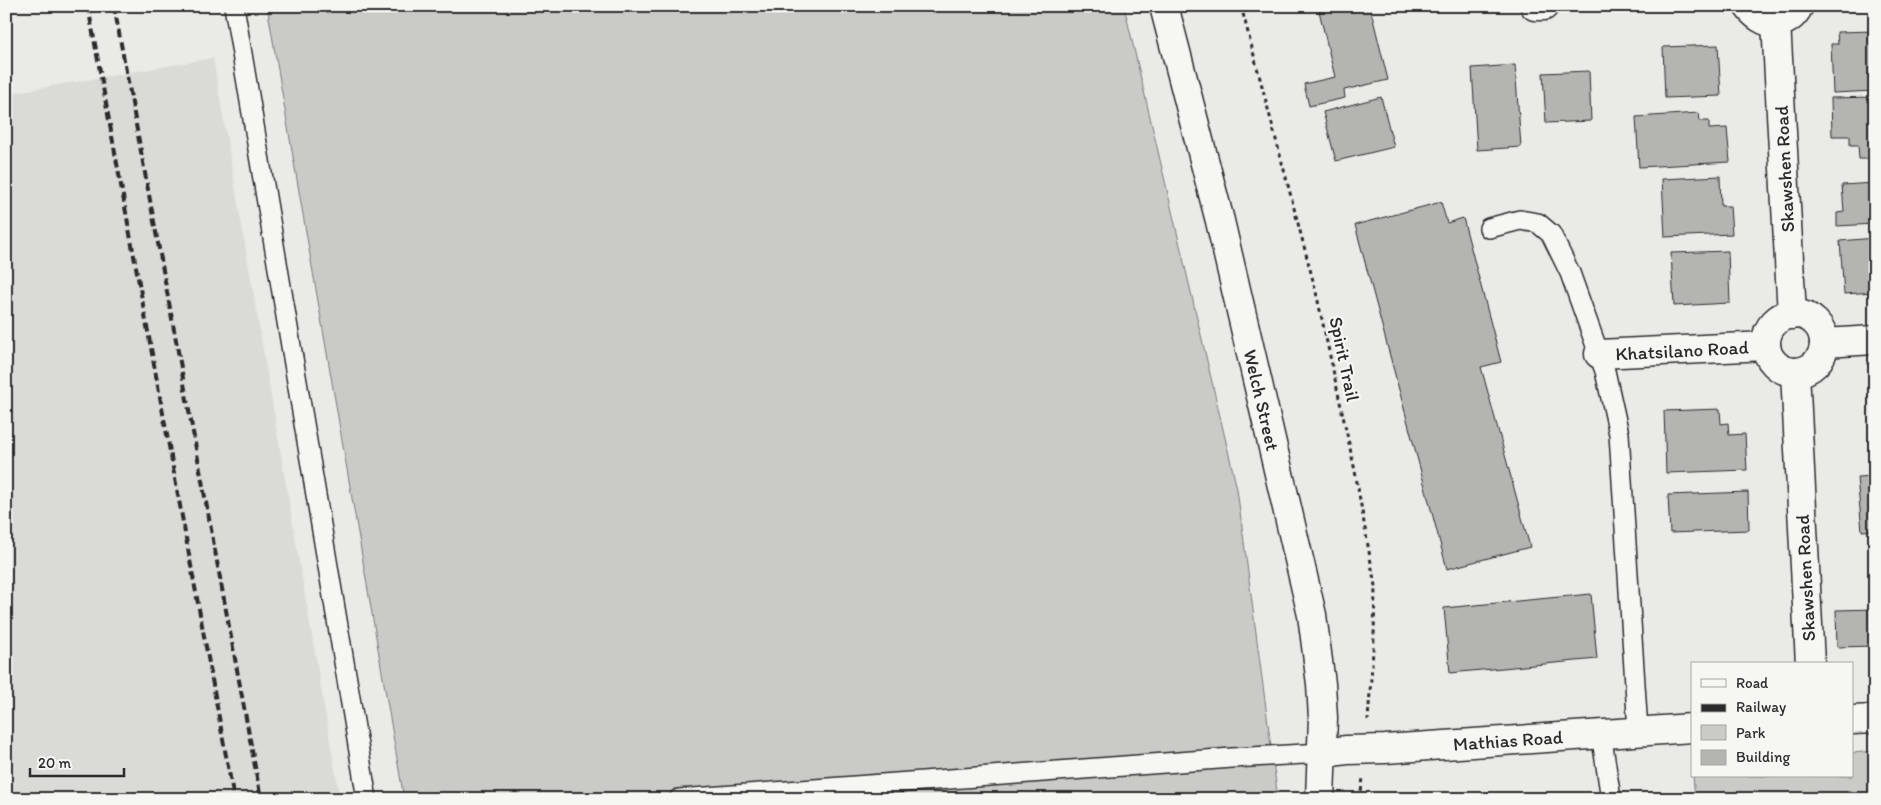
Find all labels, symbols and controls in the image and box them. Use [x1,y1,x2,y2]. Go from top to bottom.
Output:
street label: Skawshen Road [1770,104,1799,233]
street label: Spirit Trail [1324,315,1365,404]
street label: Khatsilano Road [1615,335,1750,365]
street label: Welch Street [1239,347,1284,453]
street label: Skawshen Road [1791,513,1820,642]
legend [1691,662,1854,778]
text: Road [1736,674,1769,692]
text: Railway [1736,698,1786,716]
text: Park [1736,724,1766,742]
street label: Mathias Road [1452,725,1564,756]
scale bar [30,745,124,777]
text: Building [1736,748,1790,766]
text: 20 m [38,754,72,772]

